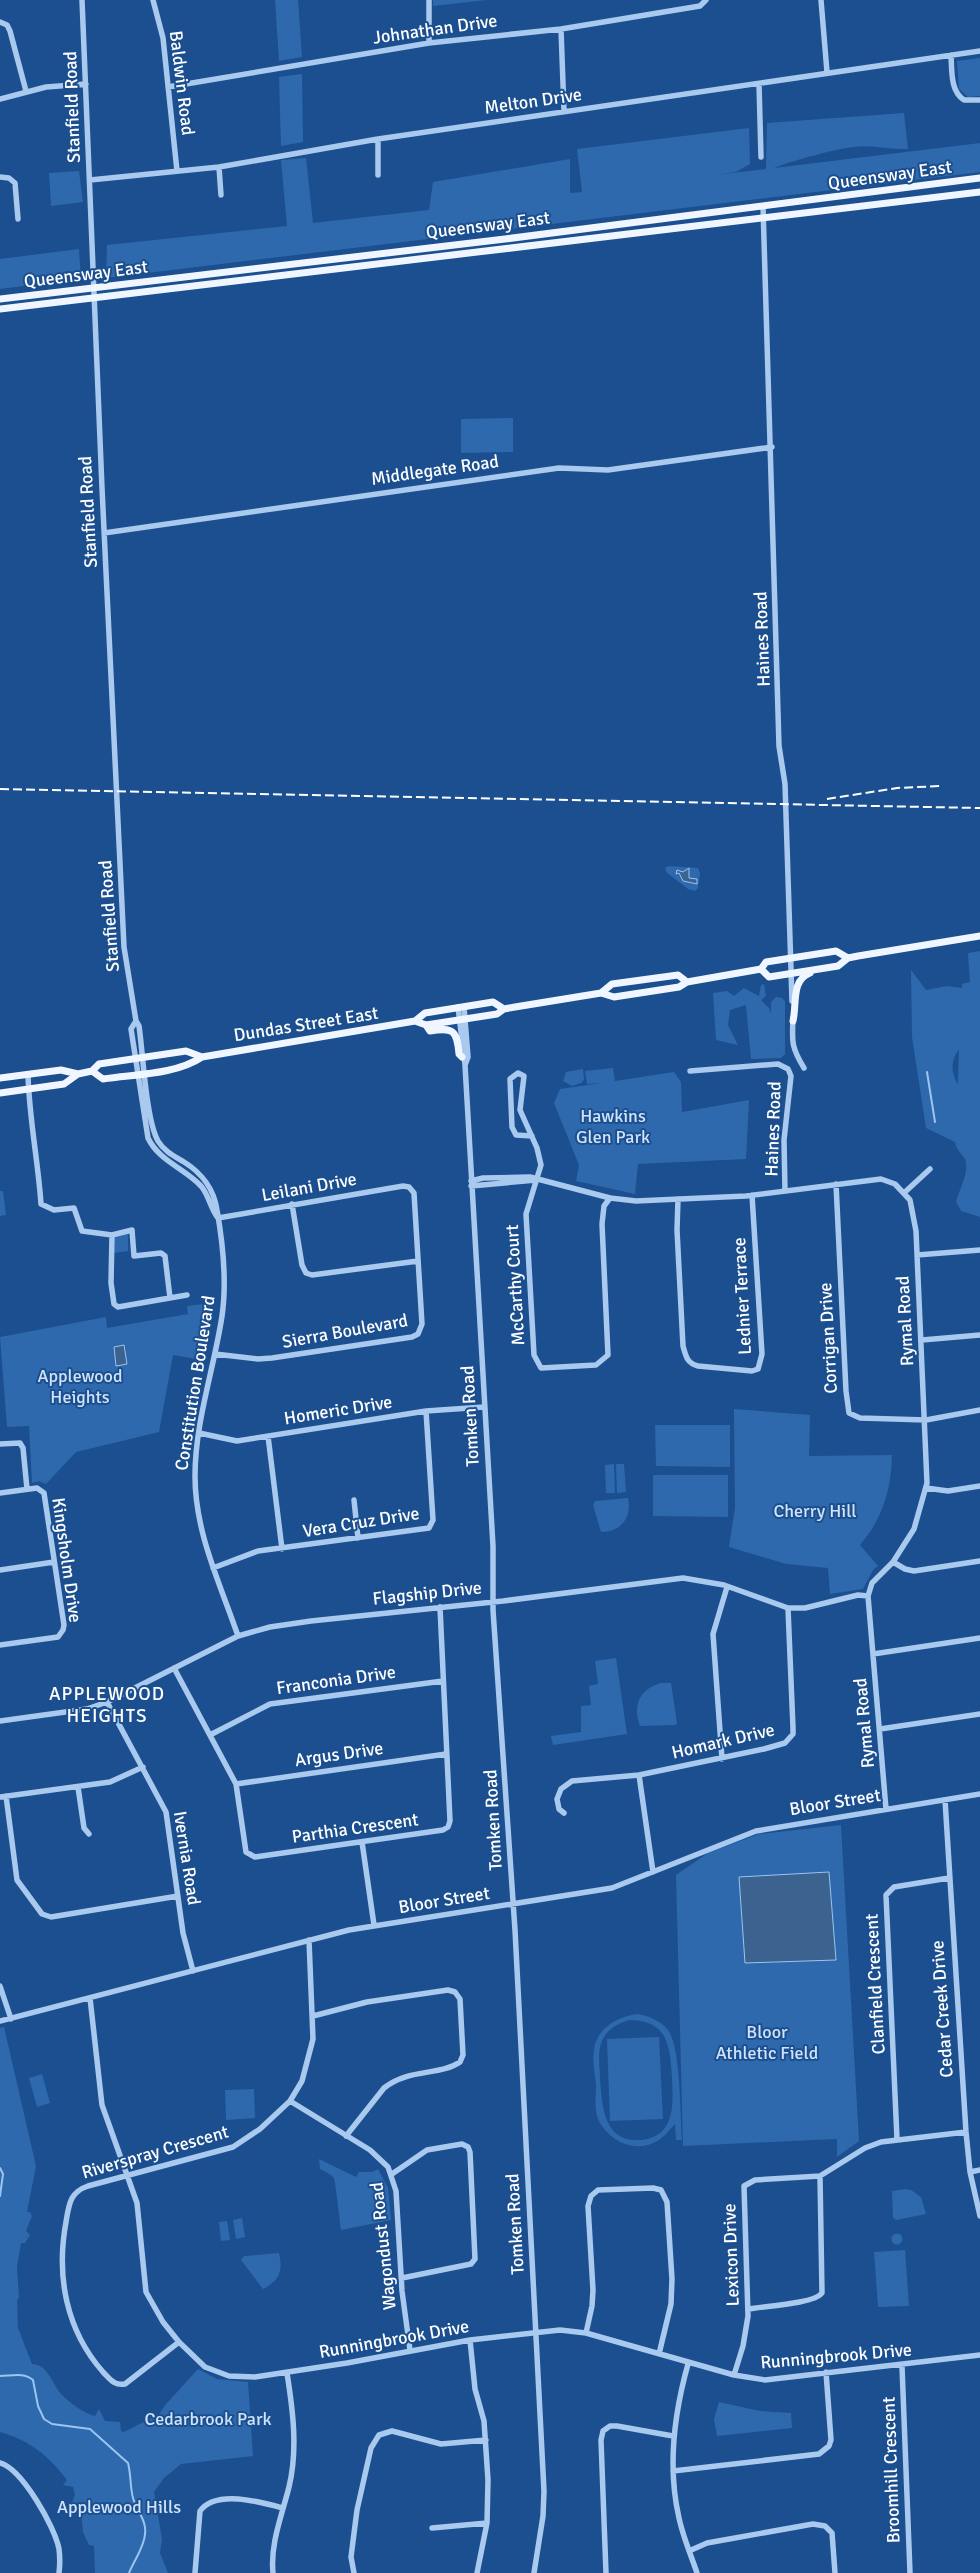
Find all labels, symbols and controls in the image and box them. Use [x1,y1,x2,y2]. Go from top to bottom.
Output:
street label: Johnathan Drive [371,9,499,49]
street label: Baldwin Road [165,29,199,137]
street label: Stanfield Road [59,51,85,163]
street label: Melton Drive [483,83,583,119]
street label: Queensway East [827,155,953,195]
street label: Queensway East [425,206,551,244]
street label: Queensway East [23,255,149,293]
street label: Middlegate Road [370,450,500,490]
street label: Stanfield Road [74,456,102,568]
street label: Haines Road [749,591,775,687]
street label: Stanfield Road [94,859,124,973]
street label: Dundas Street East [232,1002,380,1046]
street label: Haines Road [760,1081,786,1177]
park label: Hawkins Glen Park [576,1105,650,1148]
street label: Leilani Drive [260,1168,358,1206]
street label: McCarthy Court [501,1224,529,1346]
street label: Lednier Terrace [728,1237,756,1355]
street label: Rymal Road [892,1275,918,1367]
street label: Corrigan Drive [814,1282,842,1394]
street label: Constitution Boulevard [170,1294,220,1472]
street label: Sierra Boulevard [280,1309,410,1353]
park label: Applewood Heights [37,1365,123,1408]
street label: Tomken Road [456,1365,484,1467]
street label: Homeric Drive [282,1391,394,1429]
street label: Kingsholm Drive [47,1496,87,1624]
park label: Cherry Hill [773,1500,857,1522]
street label: Vera Cruz Drive [301,1502,421,1542]
street label: Flagship Drive [371,1576,483,1610]
street label: Franconia Drive [275,1661,397,1699]
street label: Rymal Road [849,1677,879,1769]
district label: APPLEWOOD HEIGHTS [49,1682,165,1728]
street label: Homark Drive [669,1718,777,1764]
street label: Argus Drive [293,1737,385,1771]
street label: Tomken Road [479,1769,507,1871]
street label: Bloor Street [788,1784,882,1820]
street label: Parthia Crescent [290,1808,420,1848]
street label: Ivernia Road [169,1809,205,1907]
street label: Bloor Street [397,1882,491,1918]
street label: Clanfield Crescent [860,1913,890,2055]
street label: Cedar Creek Drive [926,1940,958,2078]
park label: Bloor Athletic Field [716,2021,818,2064]
street label: Riverspray Crescent [79,2120,231,2184]
street label: Tomken Road [501,2173,529,2275]
street label: Wagondust Road [365,2181,401,2311]
street label: Lexicon Drive [718,2203,744,2307]
street label: Runningbrook Drive [317,2315,471,2363]
street label: Runningbrook Drive [759,2338,913,2374]
street label: Broomhill Crescent [877,2396,905,2544]
park label: Cedarbrook Park [144,2408,272,2430]
park label: Applewood Hills [57,2496,181,2518]

